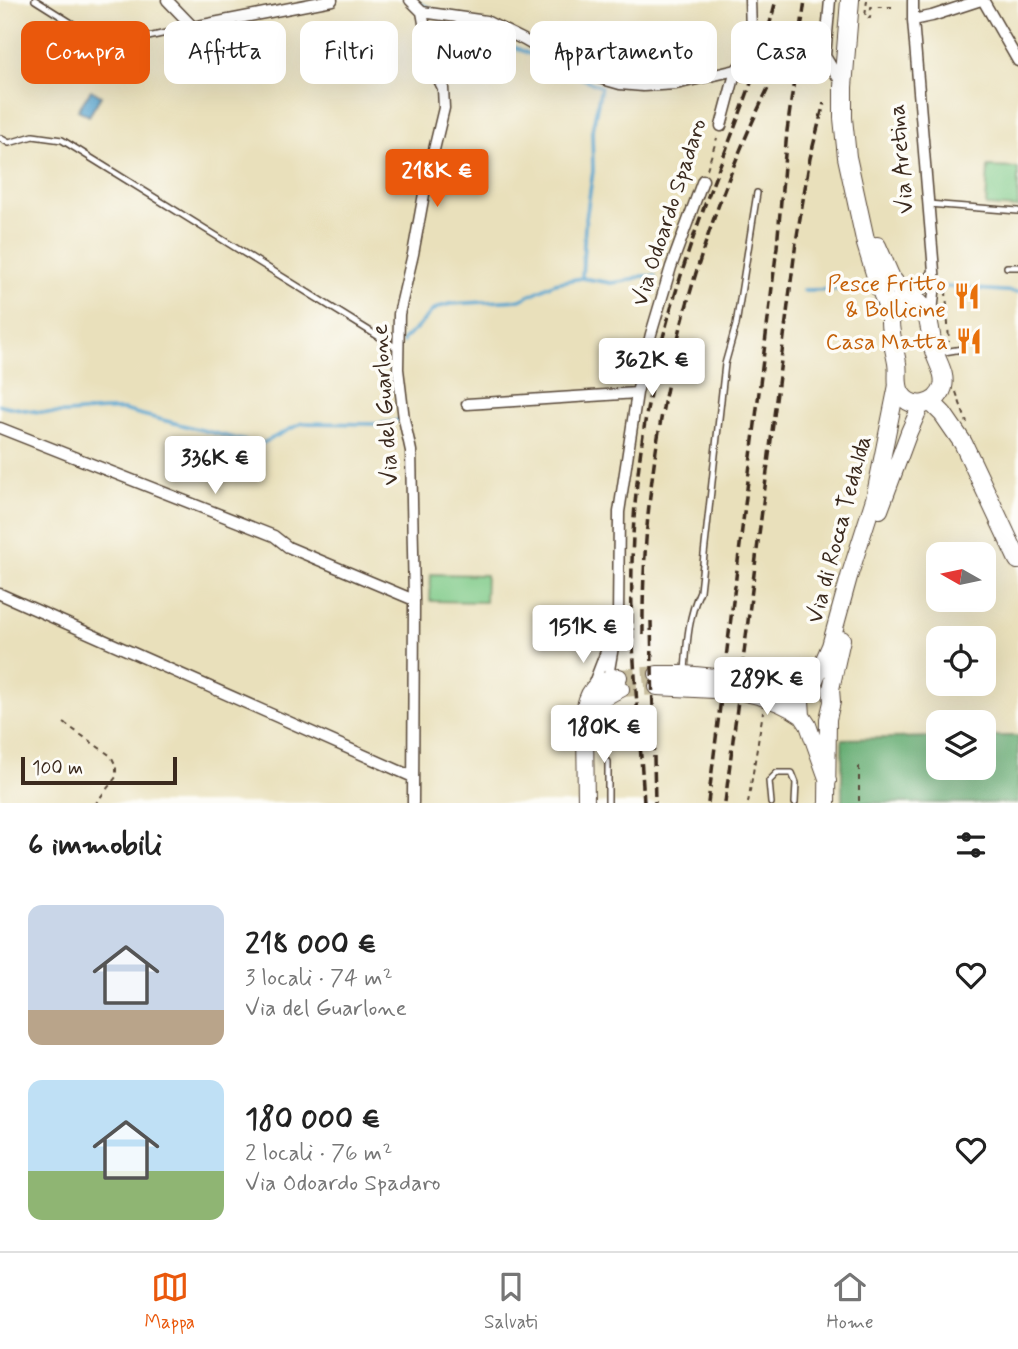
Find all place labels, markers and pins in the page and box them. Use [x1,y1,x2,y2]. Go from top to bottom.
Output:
pin: 218K € [380,150,494,209]
place label: Pesce Fritto & Bollicine [827,270,946,326]
restaurant icon: Pesce Fritto & Bollicine [952,281,982,311]
restaurant icon: Casa Matta [954,326,984,356]
place label: Casa Matta [825,328,948,358]
pin: 362K € [595,338,709,398]
pin: 336K € [158,436,272,496]
pin: 151K € [526,606,640,665]
pin: 289K € [710,658,824,717]
pin: 180K € [547,706,661,765]

